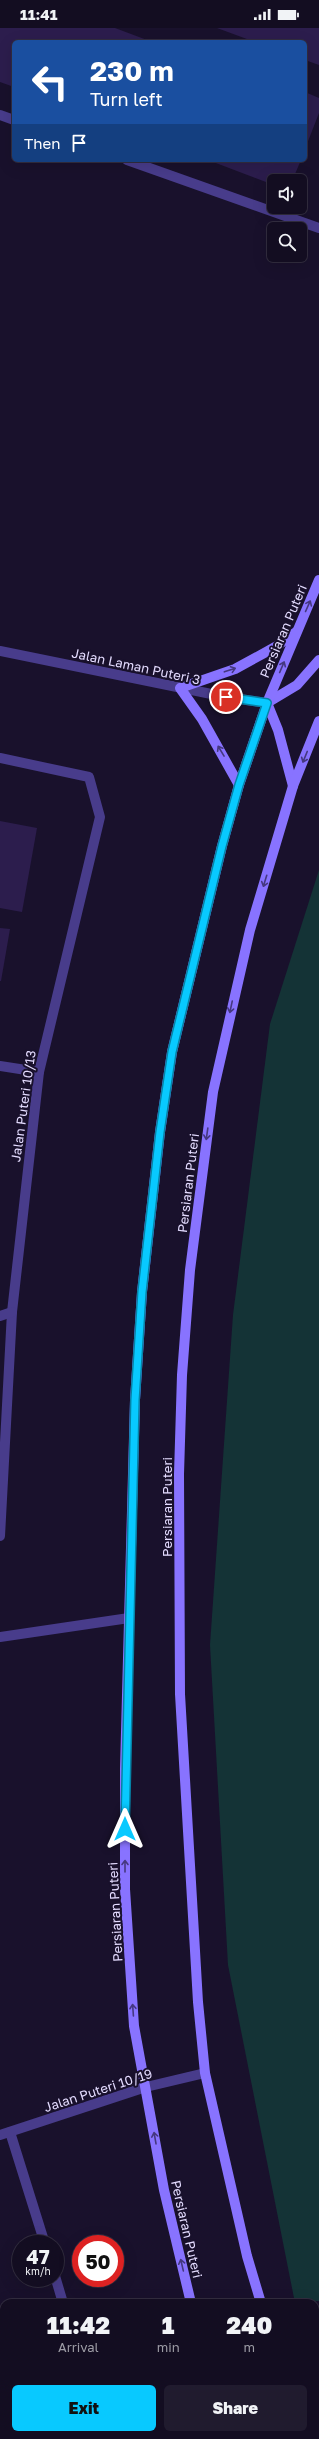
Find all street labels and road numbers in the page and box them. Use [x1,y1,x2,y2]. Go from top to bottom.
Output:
street label: Persiaran Puteri [256,582,310,680]
street label: Jalan Laman Puteri 3 [70,645,202,687]
street label: Jalan Puteri 10/13 [7,1049,39,1163]
street label: Persiaran Puteri [174,1132,202,1234]
street label: Persiaran Puteri [159,1457,175,1557]
street label: Persiaran Puteri [104,1862,126,1962]
street label: Jalan Puteri 10/19 [42,2065,154,2115]
street label: Persiaran Puteri [168,2179,206,2279]

